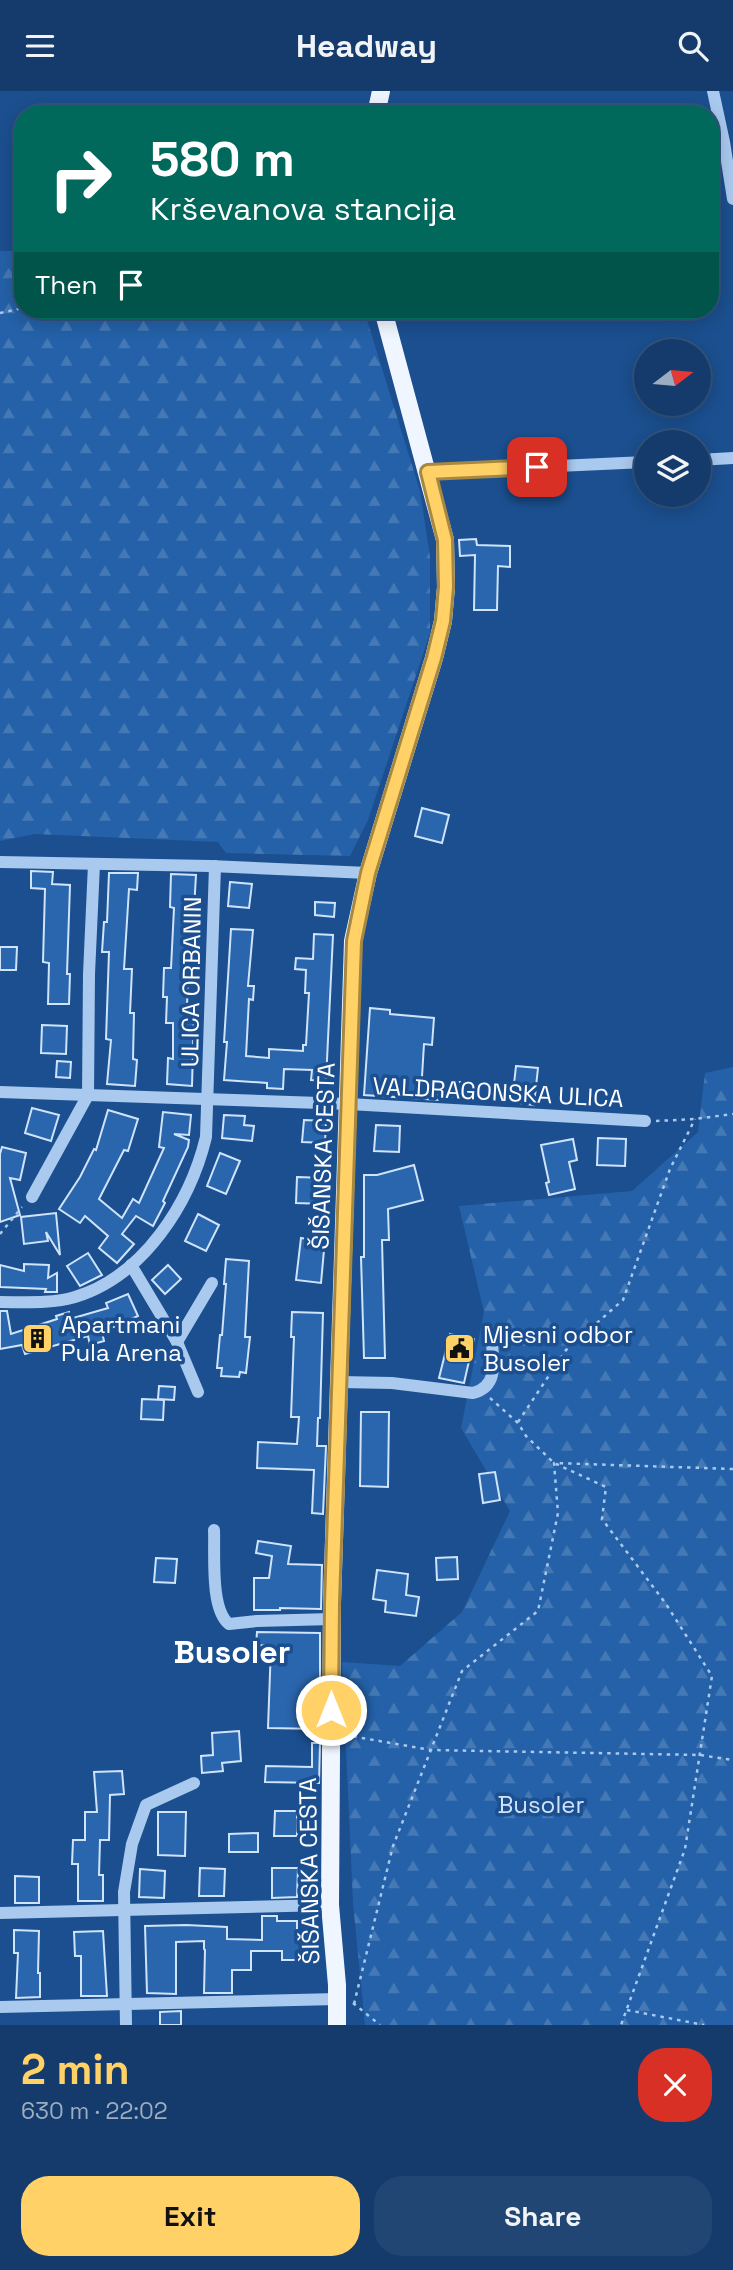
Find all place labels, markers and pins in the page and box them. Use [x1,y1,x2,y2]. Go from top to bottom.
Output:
pin [507,437,567,497]
place label: Apartmani Pula Arena [61,1309,182,1368]
place label: Mjesni odbor Busoler [483,1319,633,1378]
building icon: Apartmani Pula Arena [21,1321,55,1355]
public building icon: Mjesni odbor Busoler [443,1331,477,1365]

